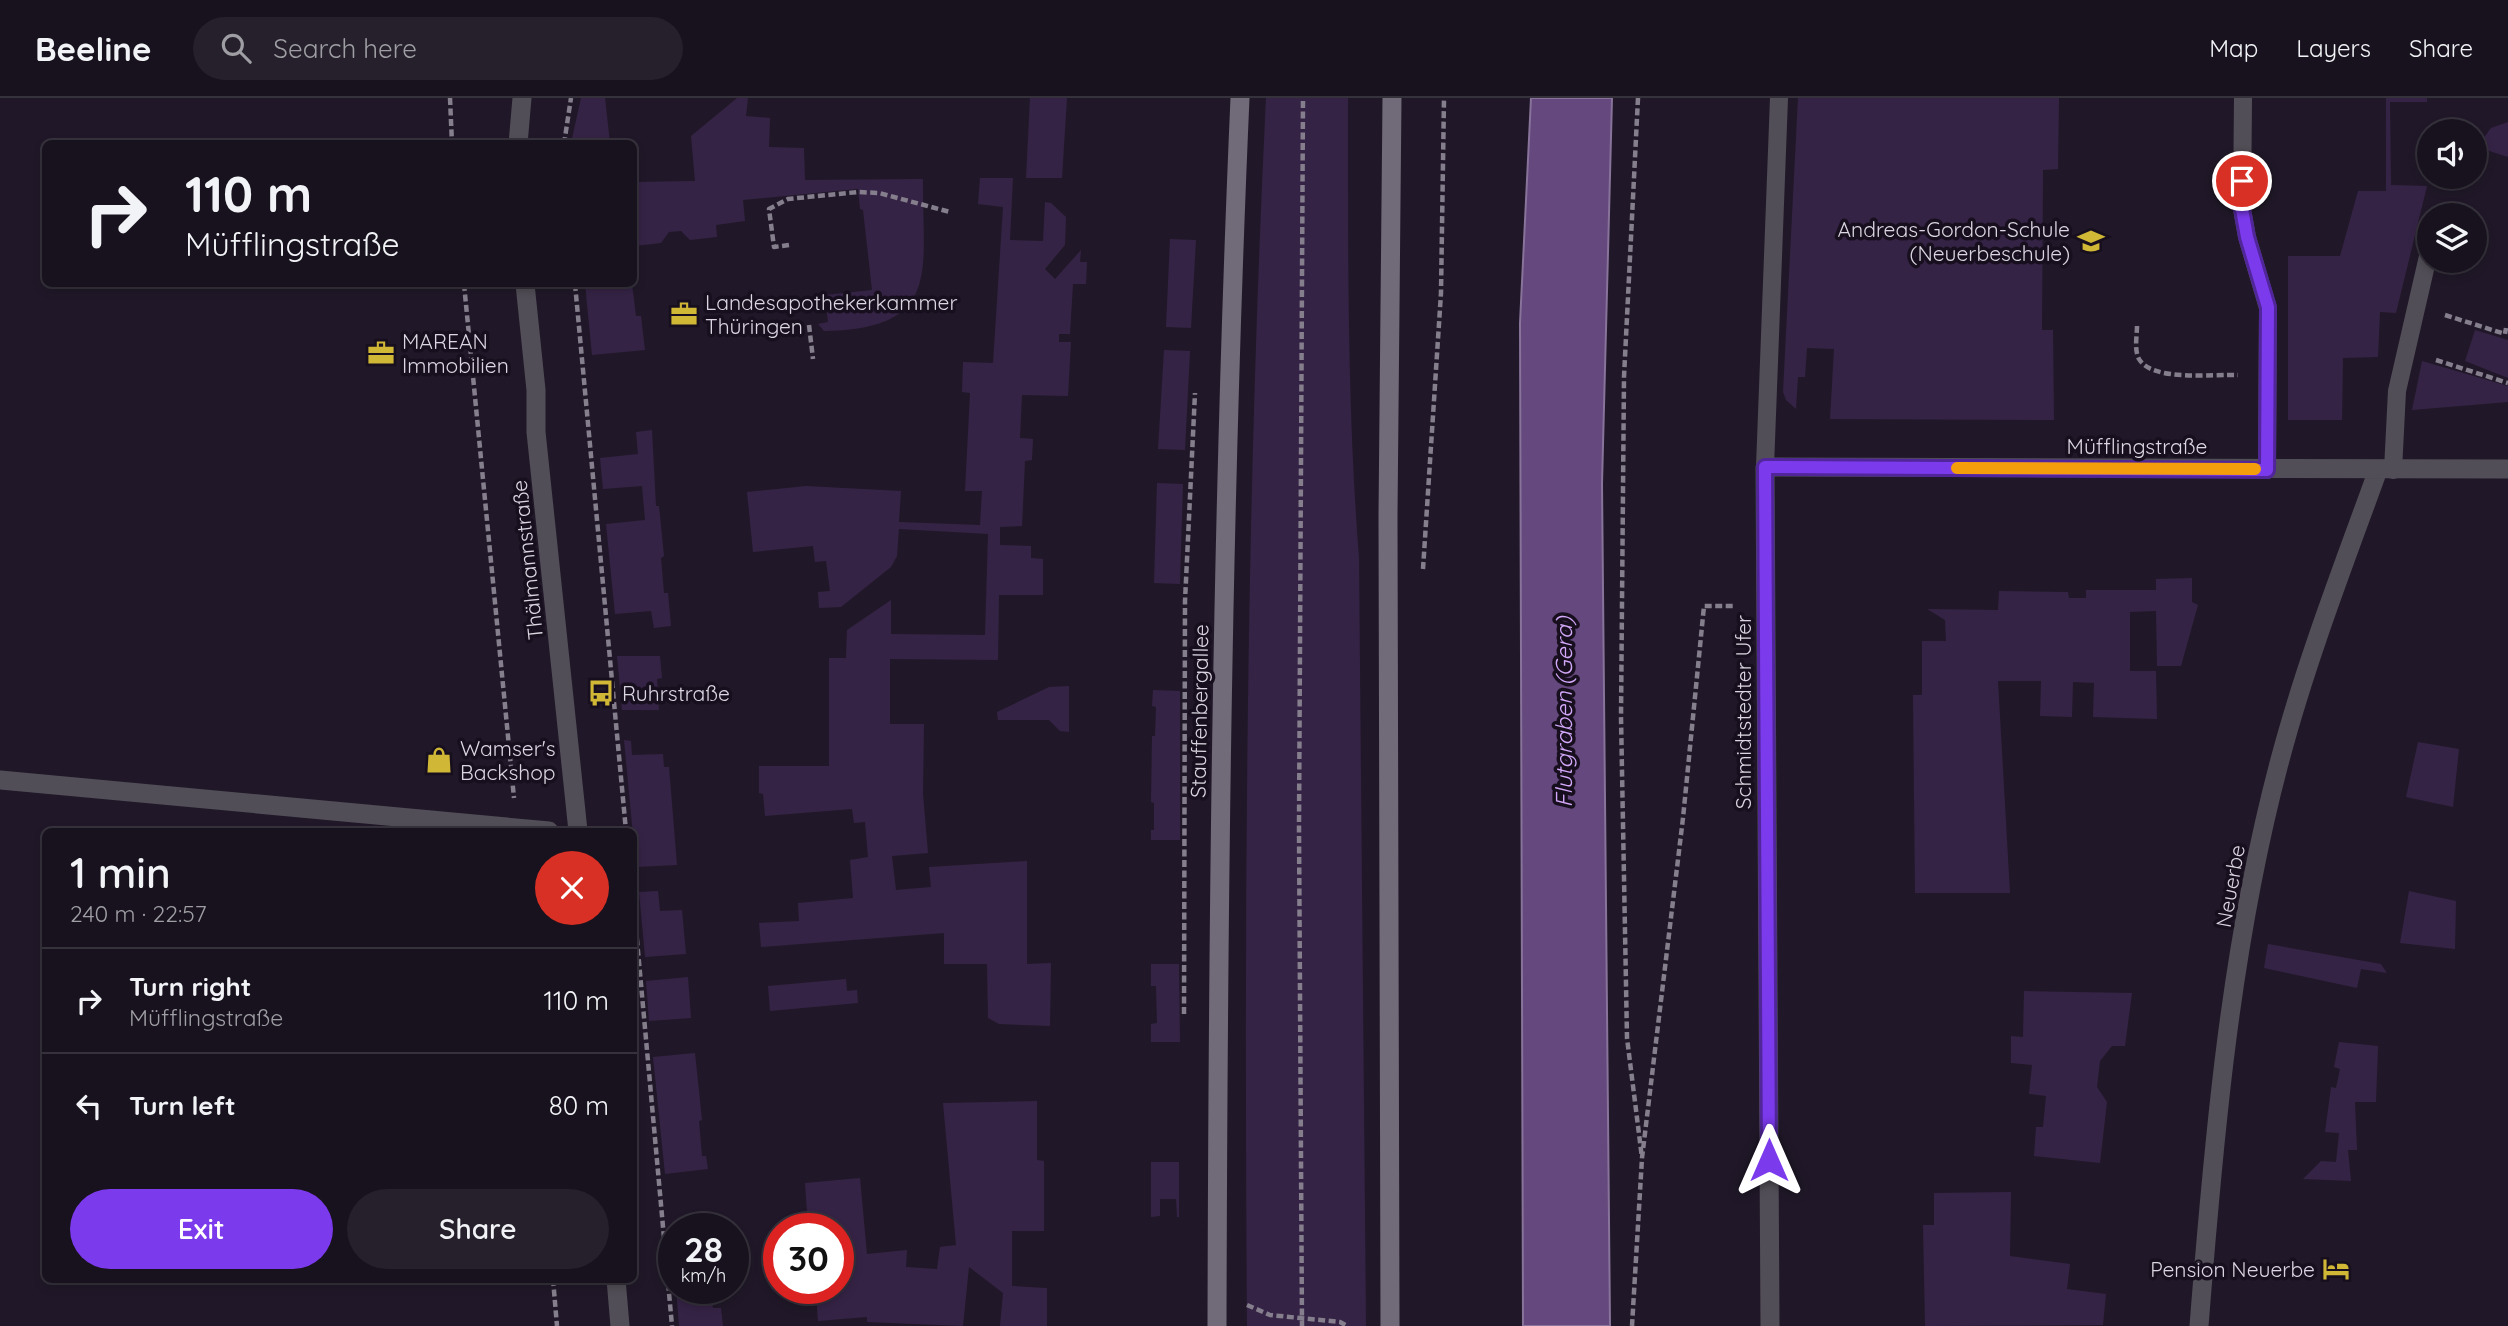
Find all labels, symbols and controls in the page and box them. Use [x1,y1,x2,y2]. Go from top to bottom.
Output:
search box [193,17,683,80]
text: Beeline [35,28,151,69]
icon: search [217,29,255,67]
text: Search here [273,32,417,65]
text: Map [2209,33,2258,63]
text: Layers [2296,33,2371,63]
text: Share [2409,33,2473,63]
map controls [2417,119,2487,273]
button: sound [2417,119,2487,189]
pin [2212,151,2272,211]
icon: arrive [2223,162,2261,200]
text: 110 m [185,163,312,224]
icon: right [70,168,161,259]
button: layers [2417,203,2487,273]
place label: Andreas-Gordon-Schule (Neuerbeschule) [1838,216,2070,266]
text: Müfflingstraße [185,224,400,264]
school or university icon: Andreas-Gordon-Schule (Neuerbeschule) [2076,226,2106,256]
place label: Landesapothekerkammer Thüringen [705,289,958,339]
office icon: Landesapothekerkammer Thüringen [669,299,699,329]
place label: MAREAN Immobilien [402,328,509,378]
office icon: MAREAN Immobilien [366,338,396,368]
street label: Müfflingstraße [2067,433,2207,459]
street label: Thälmannstraße [506,479,548,641]
water label: Flutgraben (Gera) [1549,615,1578,808]
street label: Schmidtstedter Ufer [1730,615,1756,809]
street label: Stauffenbergallee [1184,624,1214,798]
bus stop icon: Ruhrstraße [586,678,616,708]
place label: Ruhrstraße [622,680,730,706]
place label: Wamser's Backshop [460,735,556,785]
shop icon: Wamser's Backshop [424,745,454,775]
street label: Neuerbe [2210,843,2250,929]
text: 1 min [70,846,171,899]
button: close [535,851,609,925]
text: 240 m · 22:57 [70,899,207,928]
text: Turn right [129,970,251,1003]
icon: right [70,982,108,1020]
text: 110 m [543,984,609,1017]
text: Müfflingstraße [129,1003,283,1032]
icon: left [70,1087,108,1125]
text: Turn left [129,1089,236,1122]
text: 80 m [549,1089,609,1122]
position arrow [1732,1123,1806,1197]
button: Exit [70,1189,333,1269]
button: Share [347,1189,609,1269]
speed limit sign: 30 [763,1213,854,1304]
text: 28 [684,1227,723,1271]
hotel icon: Pension Neuerbe [2321,1254,2351,1284]
place label: Pension Neuerbe [2150,1256,2315,1282]
text: km/h [681,1264,726,1287]

